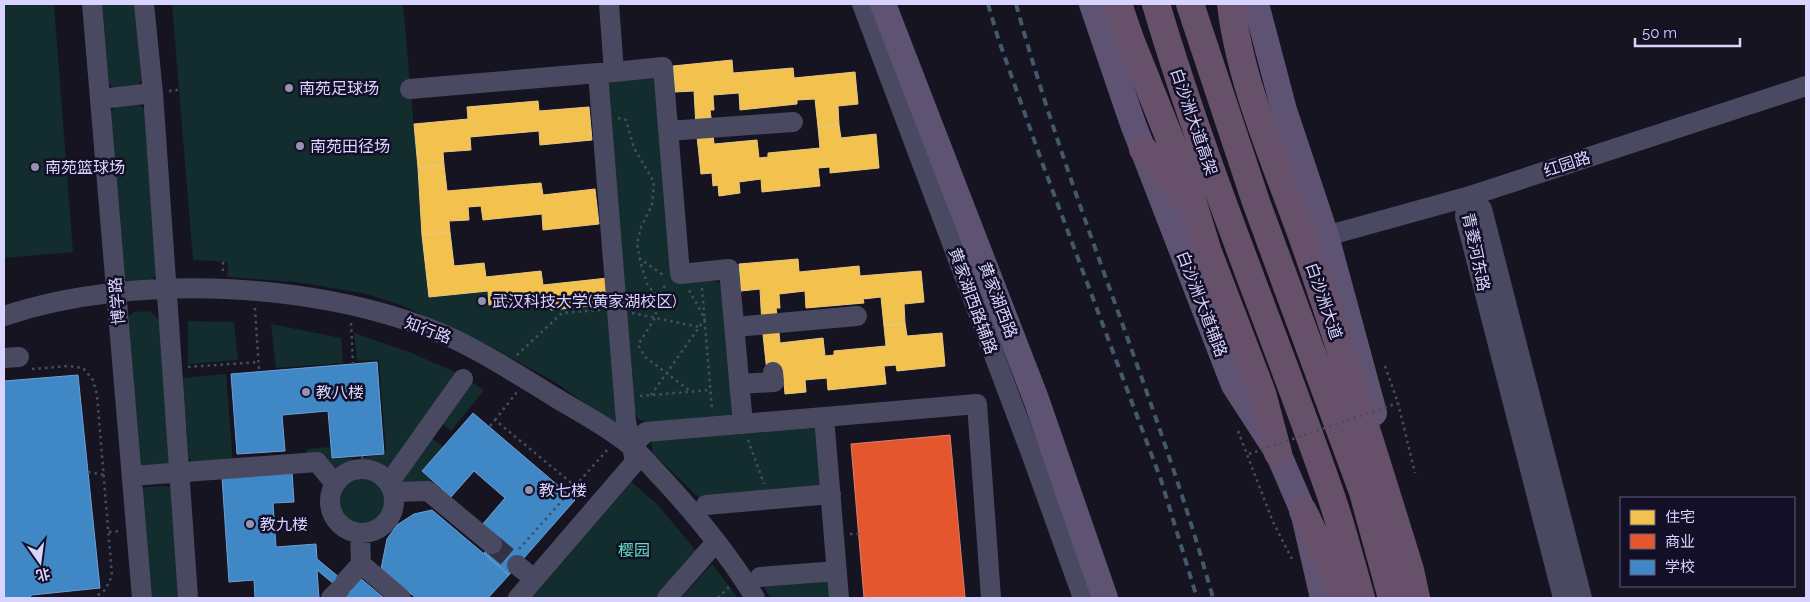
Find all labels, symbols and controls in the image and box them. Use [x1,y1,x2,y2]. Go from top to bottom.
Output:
scale bar [1635,15,1740,47]
text: 50 m [1642,24,1677,42]
street label: 白沙洲大道高架 [1167,66,1221,178]
place label: 南苑足球场 [299,79,379,98]
marker: 南苑足球场 [283,82,295,94]
place label: 南苑田径场 [310,137,390,156]
marker: 南苑田径场 [294,140,306,152]
street label: 红园路 [1541,148,1593,180]
place label: 南苑篮球场 [45,158,125,177]
marker: 南苑篮球场 [29,161,41,173]
street label: 青菱河东路 [1458,211,1494,293]
street label: 黄家湖西路辅路 [945,245,1001,357]
street label: 白沙洲大道辅路 [1173,248,1231,360]
street label: 黄家湖西路 [975,259,1021,341]
street label: 白沙洲大道 [1302,260,1346,342]
street label: 博学路 [105,276,129,326]
place label: 武汉科技大学(黄家湖校区) [492,292,677,311]
marker: 武汉科技大学(黄家湖校区) [476,295,488,307]
street label: 知行路 [402,313,454,347]
place label: 教八楼 [316,383,364,402]
marker: 教八楼 [300,386,312,398]
place label: 教七楼 [539,481,587,500]
marker: 教七楼 [523,484,535,496]
legend [1620,497,1795,587]
text: 住宅 [1665,508,1695,526]
place label: 教九楼 [260,515,308,534]
marker: 教九楼 [244,518,256,530]
text: 商业 [1665,533,1695,551]
north arrow [15,537,65,587]
park label: 樱园 [618,541,650,560]
text: 学校 [1665,558,1695,576]
text: 北 [34,565,52,584]

